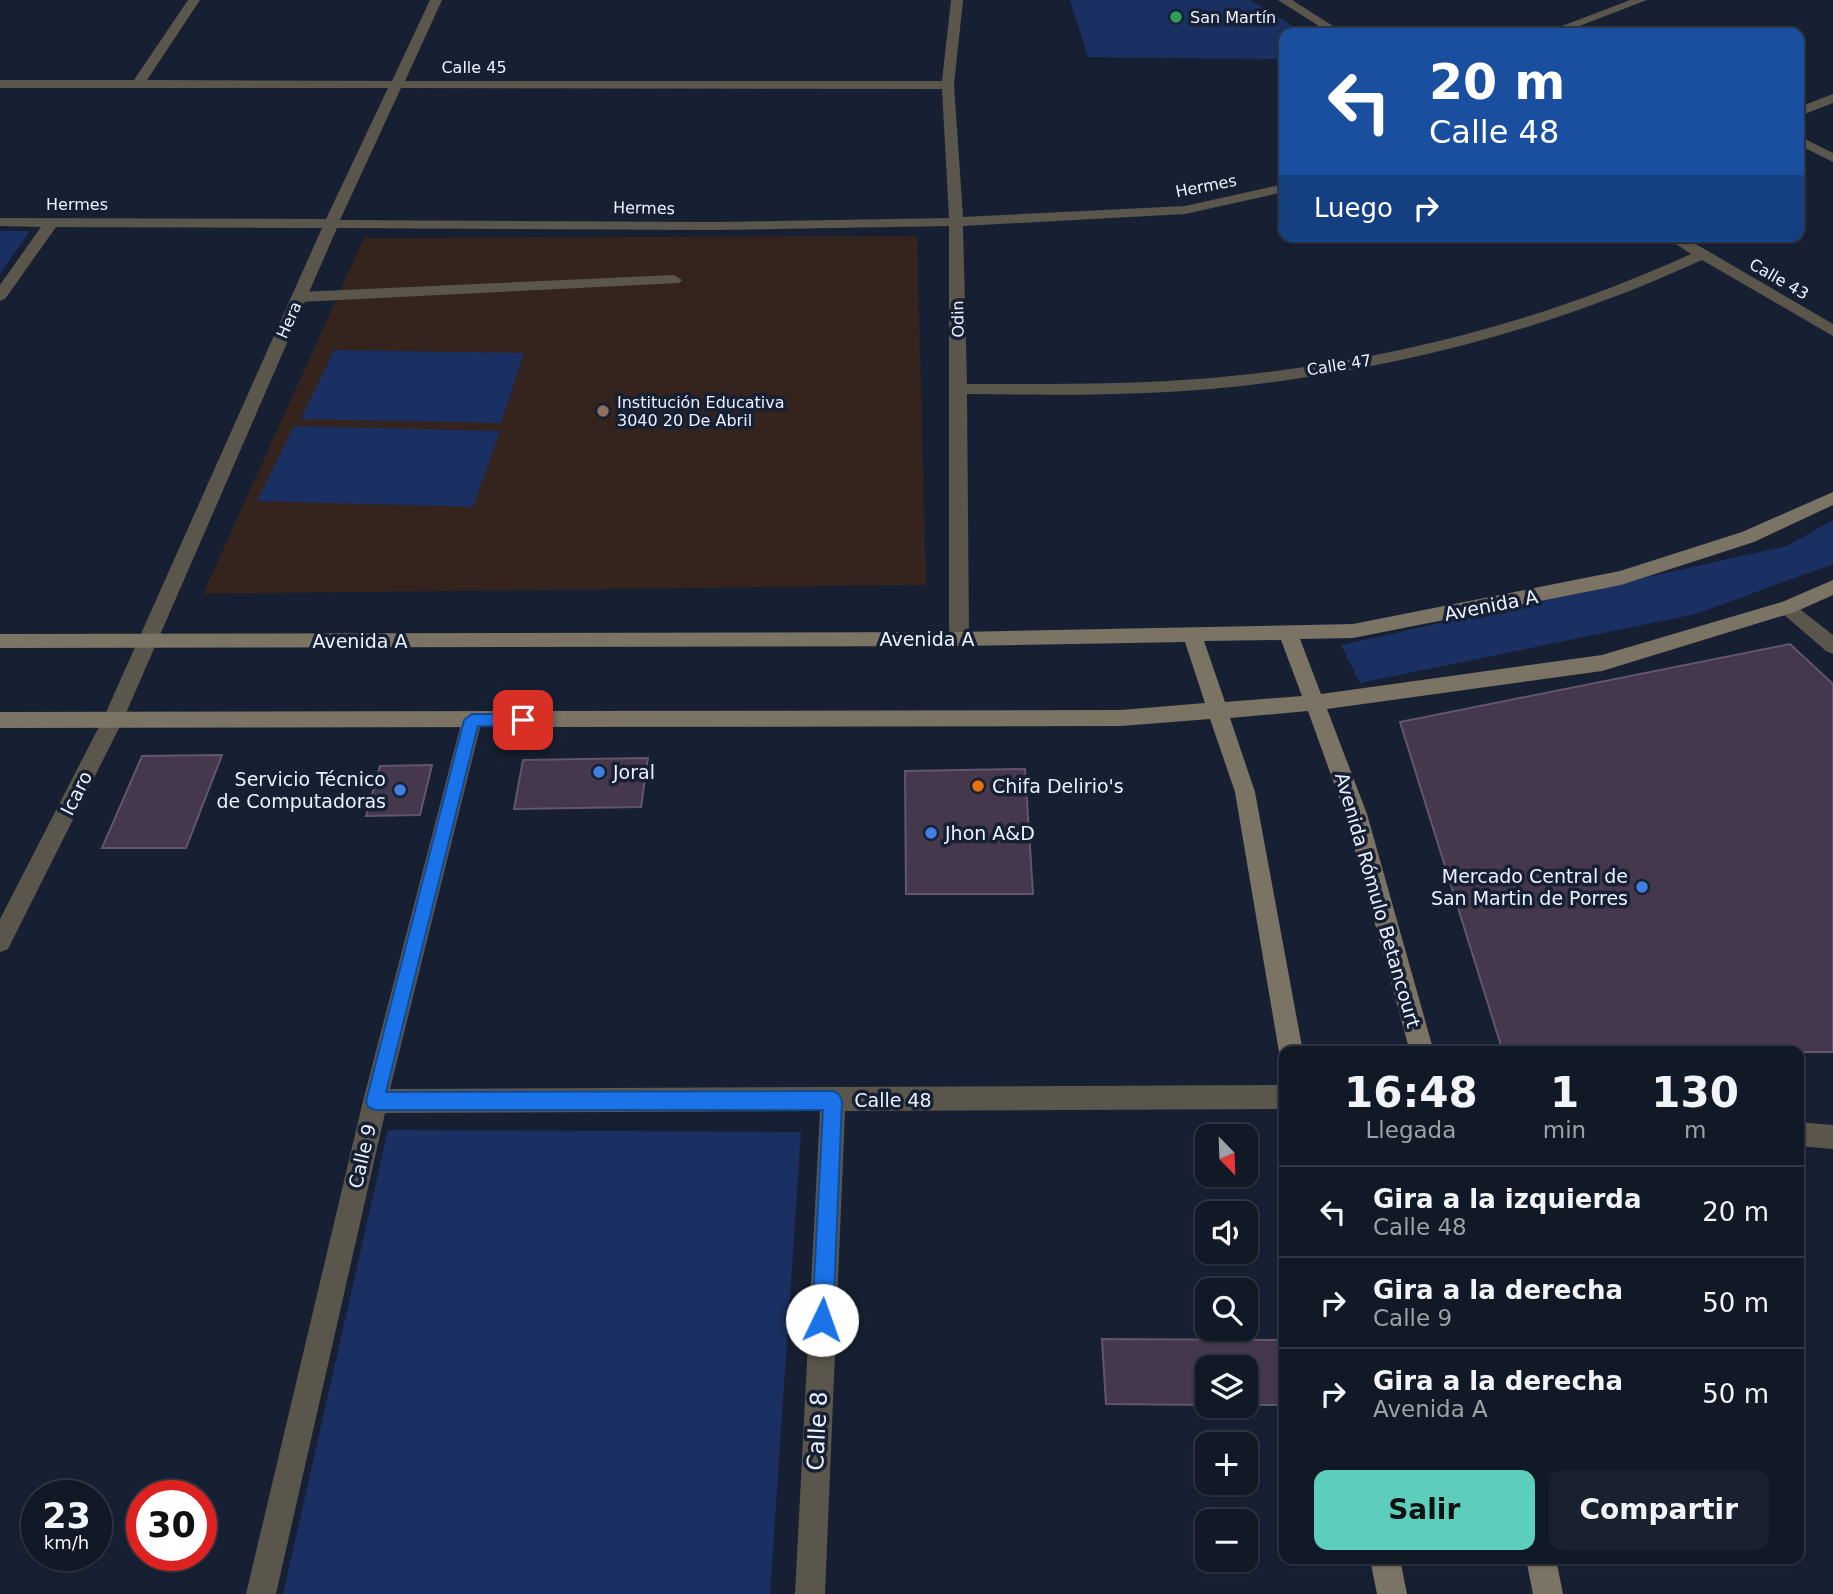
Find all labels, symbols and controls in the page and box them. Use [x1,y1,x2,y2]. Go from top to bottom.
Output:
place label: San Martín [1190,8,1276,27]
marker: San Martín [1168,9,1184,25]
text: 20 m [1429,54,1565,111]
icon: left [1314,56,1405,147]
street label: Calle 45 [441,58,507,77]
text: Calle 48 [1429,113,1559,151]
street label: Hermes [1174,171,1238,201]
icon: right [1407,189,1445,227]
text: Luego [1314,193,1393,223]
street label: Hermes [46,195,108,214]
street label: Hermes [613,198,675,218]
street label: Calle 43 [1746,254,1812,304]
street label: Hera [273,299,305,341]
street label: Odin [948,300,968,338]
street label: Calle 47 [1305,351,1373,379]
place label: Institución Educativa 3040 20 De Abril [617,393,785,430]
marker: Institución Educativa 3040 20 De Abril [595,403,611,419]
street label: Avenida A [1442,585,1540,625]
street label: Avenida A [880,628,974,650]
street label: Avenida A [313,630,407,652]
pin [493,690,553,750]
icon: arrive [504,701,542,739]
place label: Joral [612,761,655,783]
marker: Joral [591,764,607,780]
street label: Icaro [56,767,96,819]
place label: Servicio Técnico de Computadoras [217,768,386,812]
street label: Avenida Rómulo Betancourt [1331,770,1425,1030]
place label: Chifa Delirio's [992,775,1124,797]
marker: Chifa Delirio's [970,778,986,794]
marker: Servicio Técnico de Computadoras [392,782,408,798]
place label: Jhon A&D [944,822,1035,844]
marker: Jhon A&D [923,825,939,841]
place label: Mercado Central de San Martin de Porres [1431,865,1628,909]
marker: Mercado Central de San Martin de Porres [1634,879,1650,895]
text: 16:48 [1344,1068,1478,1117]
text: 1 [1550,1068,1579,1117]
text: 130 [1651,1068,1739,1117]
street label: Calle 48 [854,1089,932,1111]
text: Llegada [1366,1117,1456,1143]
text: min [1543,1117,1586,1143]
text: m [1684,1117,1706,1143]
street label: Calle 9 [344,1122,380,1190]
north arrow [1195,1124,1258,1186]
map controls [1195,1124,1258,1572]
text: Gira a la izquierda [1373,1184,1641,1214]
icon: left [1314,1193,1352,1231]
text: 20 m [1702,1197,1769,1227]
button: sound [1195,1201,1258,1264]
text: Calle 48 [1373,1214,1467,1240]
text: Gira a la derecha [1373,1275,1623,1305]
button: search [1195,1278,1258,1341]
position arrow [785,1283,859,1357]
icon: right [1314,1284,1352,1322]
text: 50 m [1702,1288,1769,1318]
text: Calle 9 [1373,1305,1452,1331]
button: layers [1195,1355,1258,1418]
text: Gira a la derecha [1373,1366,1623,1396]
icon: right [1314,1375,1352,1413]
text: 50 m [1702,1379,1769,1409]
street label: Calle 8 [802,1391,832,1471]
text: Avenida A [1373,1396,1488,1422]
button: + [1195,1432,1258,1495]
button: Salir [1314,1470,1535,1550]
button: Compartir [1549,1470,1769,1550]
speed limit sign: 30 [126,1480,217,1571]
text: 23 [42,1496,91,1536]
button: − [1195,1509,1258,1572]
text: km/h [44,1532,89,1553]

